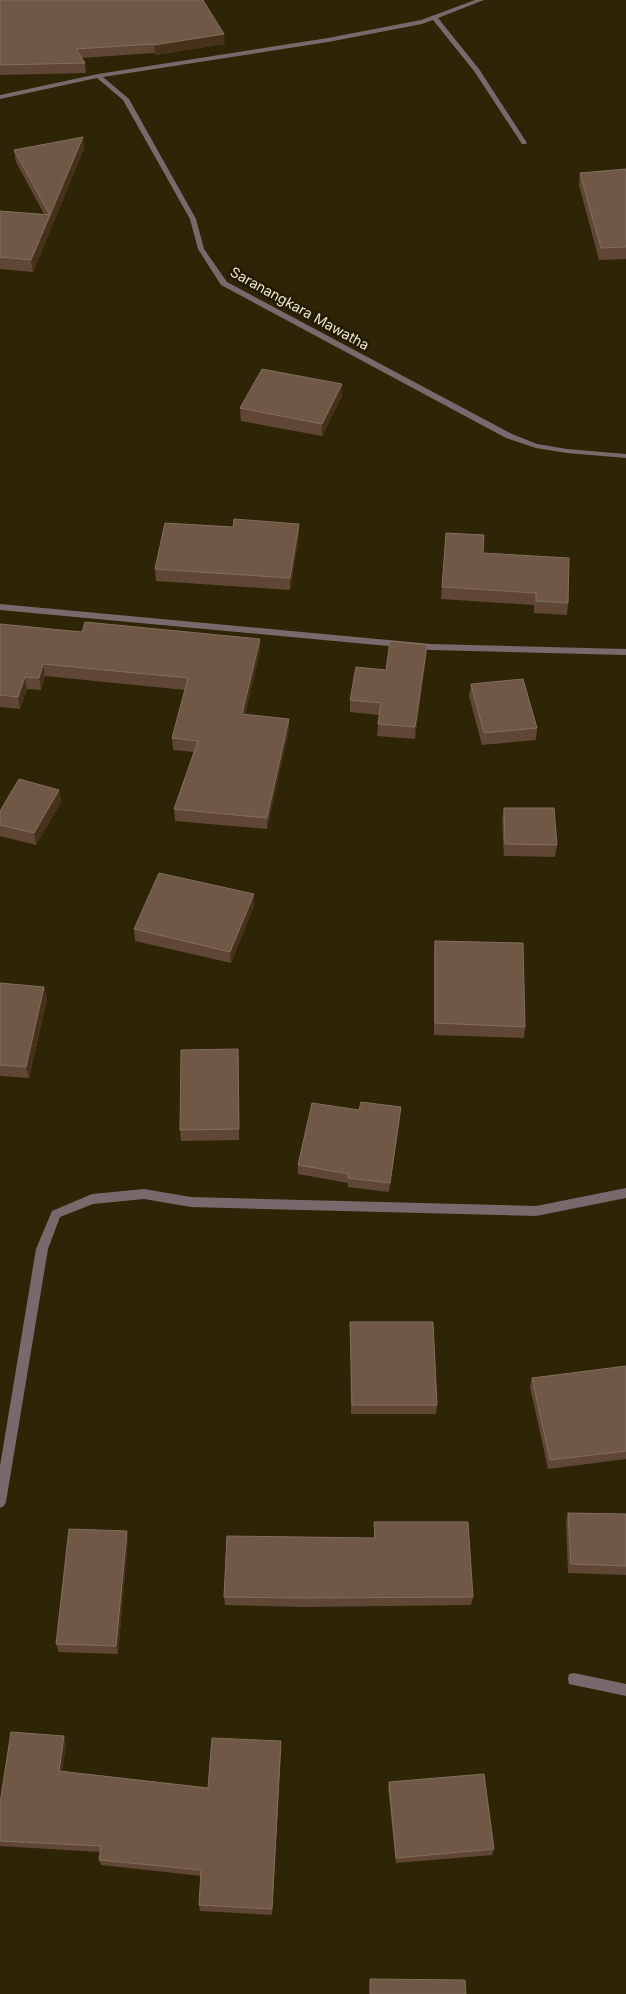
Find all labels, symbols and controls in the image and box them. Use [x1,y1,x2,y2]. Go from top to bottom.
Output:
street label: Saranangkara Mawatha [228,263,372,353]

